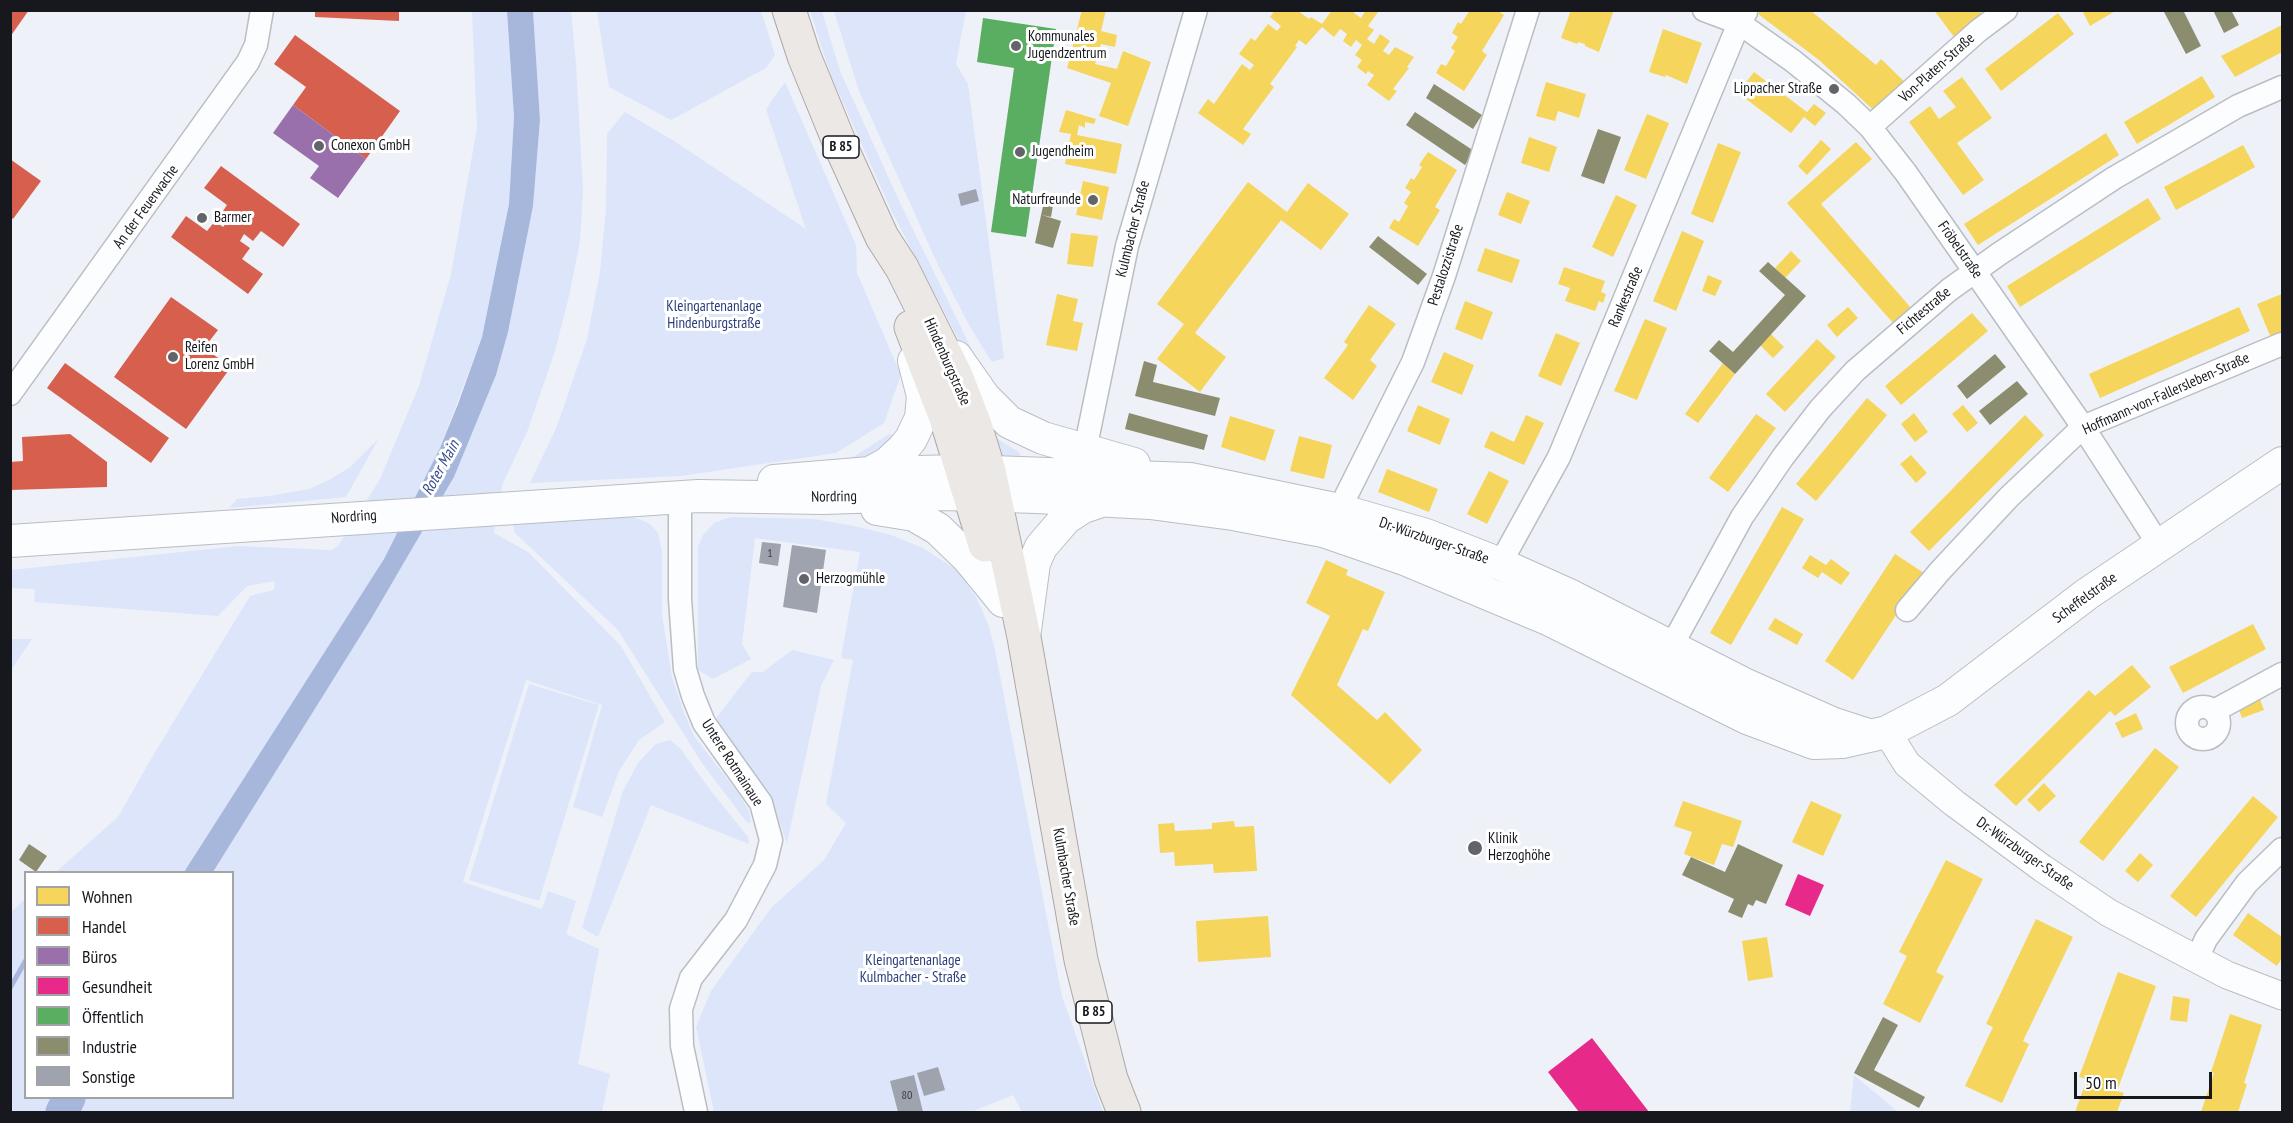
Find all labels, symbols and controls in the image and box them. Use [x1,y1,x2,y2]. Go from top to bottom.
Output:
place label: Kommunales Jugendzentrum [1028,28,1106,63]
street label: Von-Platen-Straße [1896,29,1978,107]
marker: Kommunales Jugendzentrum [1009,39,1023,53]
place label: Lippacher Straße [1734,80,1822,98]
marker: Lippacher Straße [1827,82,1841,96]
road number: B 85 [823,136,859,158]
place label: Conexon GmbH [331,137,410,155]
marker: Conexon GmbH [312,139,326,153]
place label: Jugendheim [1032,143,1094,161]
marker: Jugendheim [1013,145,1027,159]
street label: An der Feuerwache [110,162,182,252]
street label: Kulmbacher Straße [1112,179,1154,279]
place label: Naturfreunde [1012,191,1081,209]
marker: Naturfreunde [1086,193,1100,207]
place label: Barmer [214,209,251,227]
marker: Barmer [195,211,209,225]
street label: Fröbelstraße [1934,218,1986,282]
street label: Pestalozzistraße [1424,222,1468,308]
street label: Rankestraße [1605,264,1647,330]
street label: Fichtestraße [1894,283,1954,339]
park label: Kleingartenanlage Hindenburgstraße [666,298,762,333]
street label: Hindenburgstraße [920,316,974,408]
place label: Reifen Lorenz GmbH [185,339,254,374]
street label: Hoffmann-von-Fallersleben-Straße [2080,349,2252,439]
marker: Reifen Lorenz GmbH [166,350,180,364]
water label: Roter Main [418,437,464,499]
street label: Nordring [811,488,857,506]
street label: Nordring [331,506,377,528]
street label: Dr.-Würzburger-Straße [1377,514,1491,568]
house number: 1 [767,547,773,561]
street label: Scheffelstraße [2050,569,2120,627]
place label: Herzogmühle [816,570,885,588]
marker: Herzogmühle [797,572,811,586]
street label: Untere Rotmainaue [697,716,767,810]
street label: Dr.-Würzburger-Straße [1973,814,2077,894]
street label: Kulmbacher Straße [1049,827,1083,927]
place label: Klinik Herzoghöhe [1488,830,1550,865]
marker: Klinik Herzoghöhe [1466,839,1484,857]
legend [24,871,234,1099]
text: Wohnen [82,885,132,908]
text: Handel [82,915,126,938]
text: Büros [82,945,117,968]
park label: Kleingartenanlage Kulmbacher - Straße [860,952,966,987]
text: Gesundheit [82,975,152,998]
road number: B 85 [1076,1001,1112,1023]
text: Öffentlich [82,1005,144,1028]
text: Industrie [82,1035,137,1058]
scale bar [2077,1060,2215,1098]
text: Sonstige [82,1065,136,1088]
text: 50 m [2085,1071,2117,1094]
house number: 80 [902,1089,912,1103]

